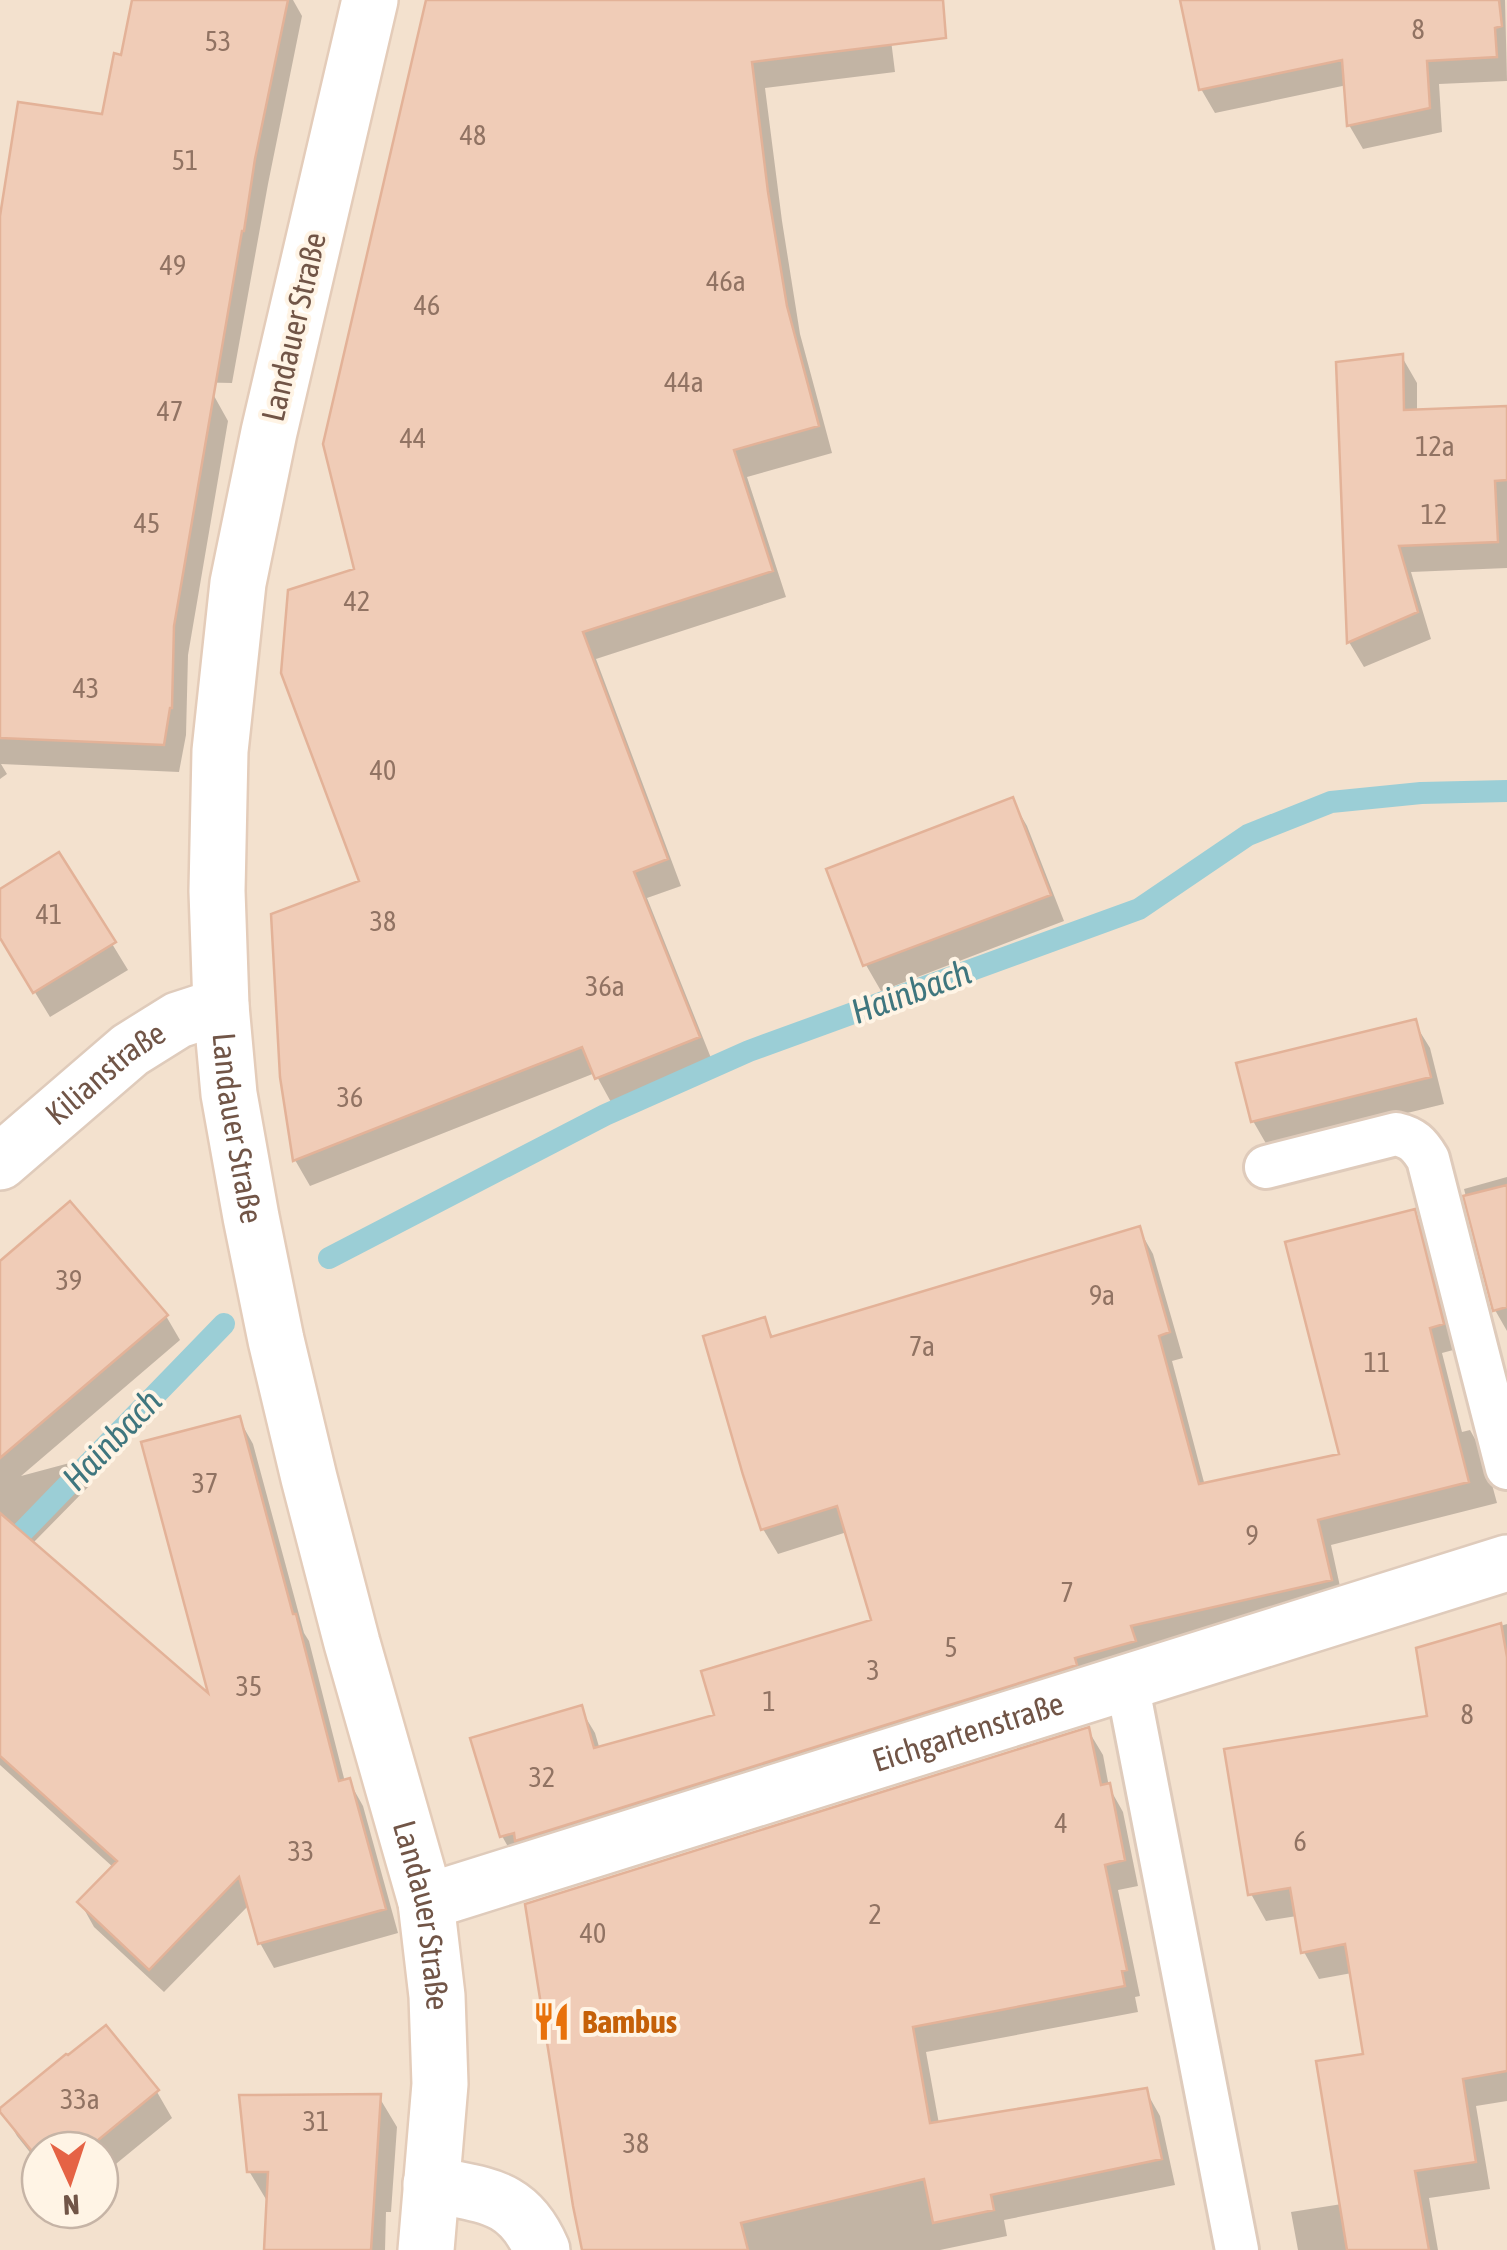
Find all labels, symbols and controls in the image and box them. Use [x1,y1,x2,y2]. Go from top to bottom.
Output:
house number: 8 [1411,13,1425,45]
house number: 53 [205,25,231,57]
house number: 48 [460,119,486,151]
house number: 51 [172,144,198,176]
street label: Landauer Straße [254,229,333,425]
house number: 49 [160,249,186,281]
house number: 46a [706,265,746,297]
house number: 46 [414,289,440,321]
house number: 44a [664,366,704,398]
house number: 47 [157,395,183,427]
house number: 44 [400,422,426,454]
house number: 12a [1415,430,1455,462]
house number: 12 [1421,498,1447,530]
house number: 45 [134,507,160,539]
house number: 42 [344,585,370,617]
house number: 43 [73,672,99,704]
house number: 40 [370,754,396,786]
house number: 41 [36,898,62,930]
house number: 38 [370,905,396,937]
water label: Hainbach [845,951,976,1031]
house number: 36a [585,970,625,1002]
street label: Kilianstraße [38,1014,172,1132]
street label: Landauer Straße [206,1031,271,1226]
house number: 36 [337,1081,363,1113]
house number: 39 [56,1264,82,1296]
house number: 9a [1089,1279,1115,1311]
house number: 7a [909,1330,935,1362]
house number: 11 [1364,1346,1390,1378]
water label: Hainbach [54,1381,169,1498]
house number: 37 [192,1467,218,1499]
house number: 9 [1245,1519,1259,1551]
house number: 7 [1060,1576,1074,1608]
house number: 5 [944,1631,958,1663]
house number: 3 [866,1654,880,1686]
house number: 35 [236,1670,262,1702]
street label: Eichgartenstraße [868,1684,1068,1779]
house number: 1 [762,1685,776,1717]
house number: 8 [1460,1698,1474,1730]
house number: 32 [529,1761,555,1793]
house number: 4 [1054,1807,1068,1839]
street label: Landauer Straße [386,1816,456,2011]
house number: 6 [1293,1825,1307,1857]
house number: 33 [288,1835,314,1867]
house number: 2 [868,1898,882,1930]
house number: 40 [580,1917,606,1949]
restaurant icon: Bambus [531,2001,573,2043]
place label: Bambus [582,2003,677,2040]
house number: 33a [60,2083,100,2115]
house number: 31 [303,2105,329,2137]
house number: 38 [623,2127,649,2159]
north arrow [20,2130,120,2230]
text: N [62,2189,80,2221]

